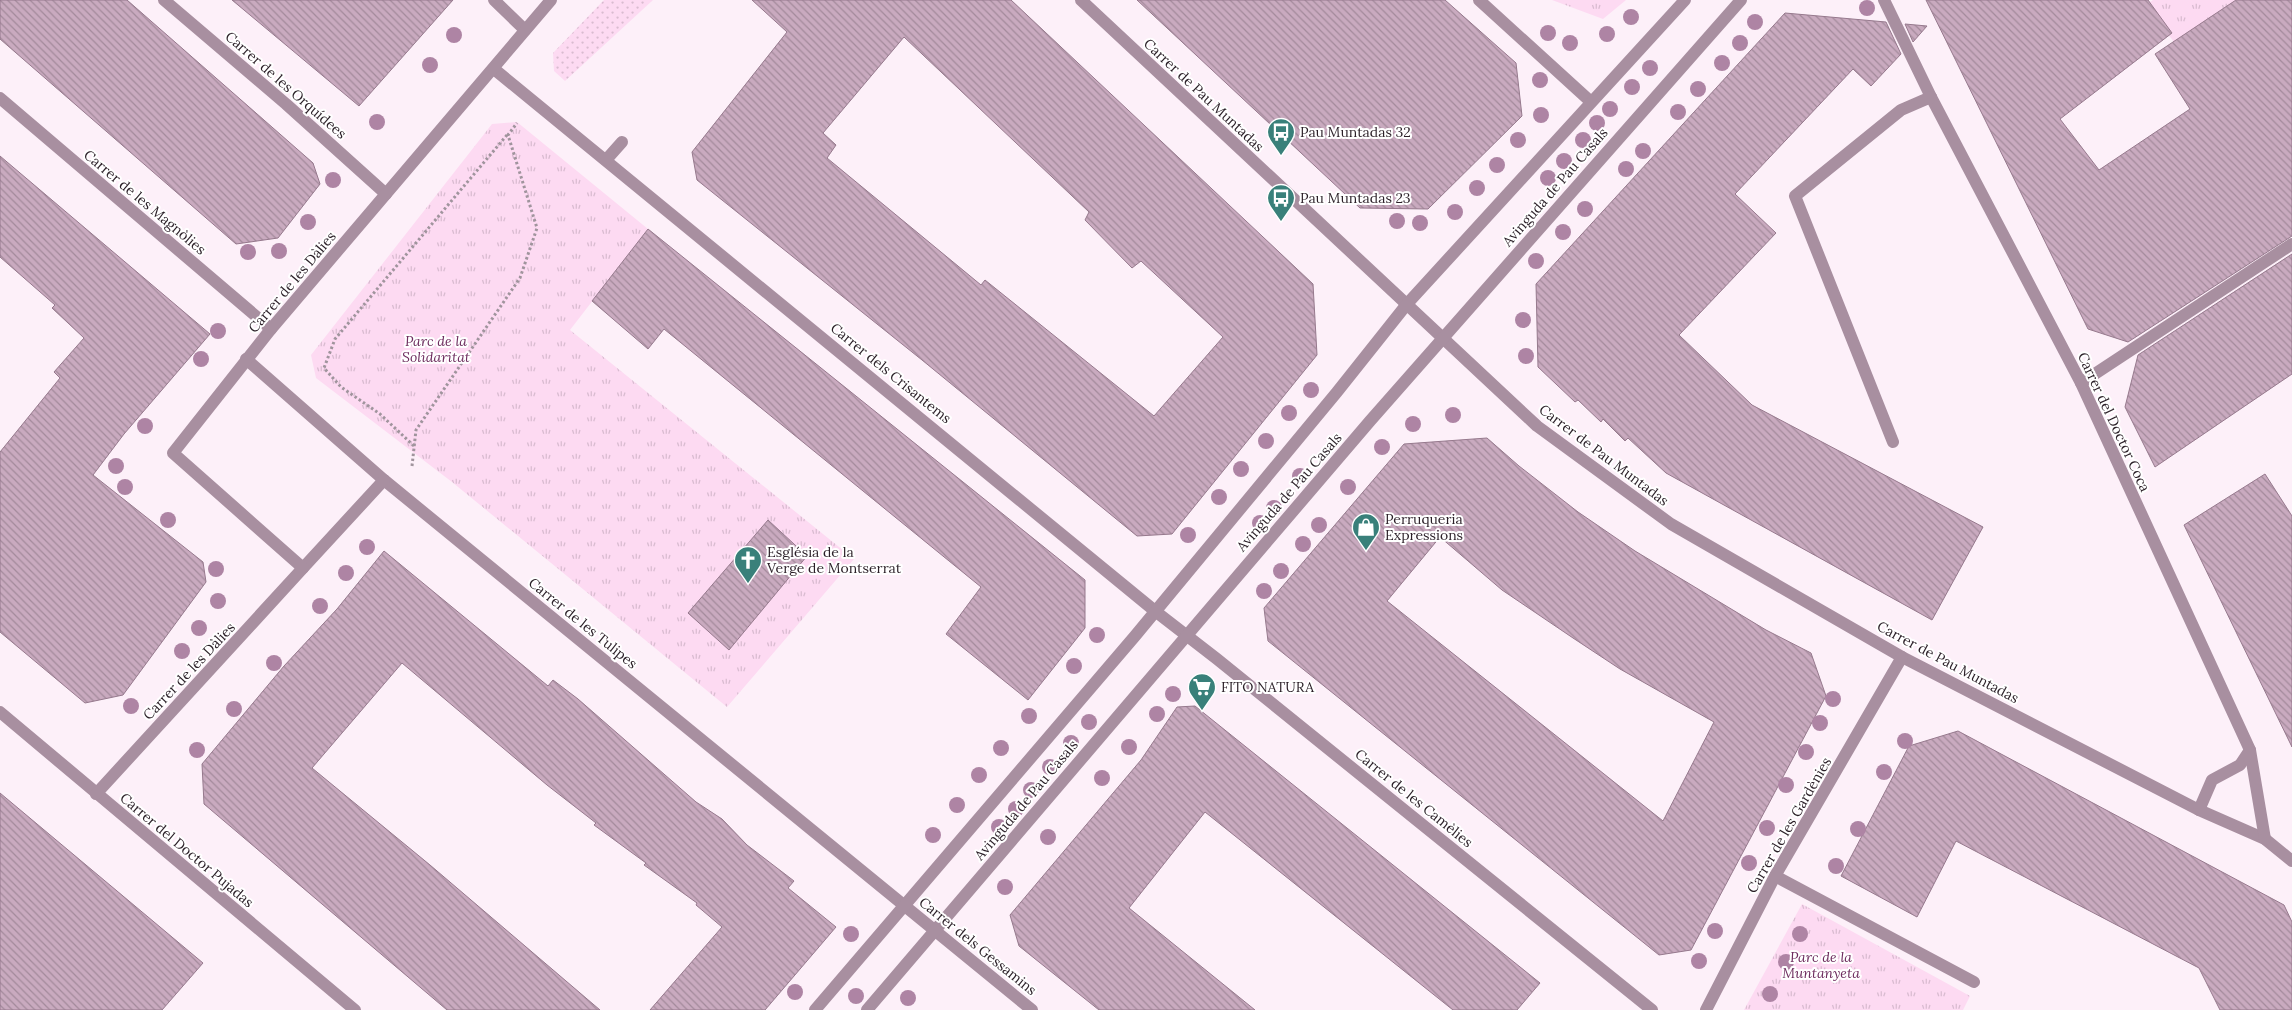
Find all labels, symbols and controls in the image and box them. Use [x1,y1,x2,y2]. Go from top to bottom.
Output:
street label: Carrer de les Orquídees [222,27,350,143]
street label: Carrer de Pau Muntadas [1140,35,1268,155]
bus stop icon: Pau Muntadas 32 [1266,117,1296,156]
place label: Pau Muntadas 32 [1300,123,1411,141]
street label: Avinguda de Pau Casals [1498,124,1612,251]
street label: Carrer de les Magnòlies [80,146,210,258]
bus stop icon: Pau Muntadas 23 [1266,183,1296,222]
place label: Pau Muntadas 23 [1300,189,1411,207]
street label: Carrer de les Dàlies [244,228,340,336]
street label: Carrer dels Crisantems [827,319,955,427]
park label: Parc de la Solidaritat [402,332,471,366]
street label: Carrer del Doctor Coca [2074,349,2154,495]
street label: Carrer de Pau Muntadas [1536,400,1672,510]
street label: Avinguda de Pau Casals [1232,429,1346,556]
place label: Perruqueria Expressions [1385,510,1463,544]
shop icon: Perruqueria Expressions [1351,512,1381,551]
place label: Església de la Verge de Montserrat [766,543,902,577]
church icon: Església de la Verge de Montserrat [733,545,763,584]
street label: Carrer de les Tulipes [525,574,641,672]
street label: Carrer de Pau Muntadas [1874,617,2022,707]
street label: Carrer de les Dàlies [139,618,239,724]
supermarket icon: FITO NATURA [1187,672,1217,711]
place label: FITO NATURA [1221,678,1314,696]
street label: Avinguda de Pau Casals [970,736,1082,865]
street label: Carrer de les Camèlies [1351,745,1477,851]
street label: Carrer de les Gardènies [1743,754,1835,896]
street label: Carrer del Doctor Pujadas [116,789,258,911]
street label: Carrer dels Gessamins [916,893,1040,999]
park label: Parc de la Muntanyeta [1782,948,1860,982]

